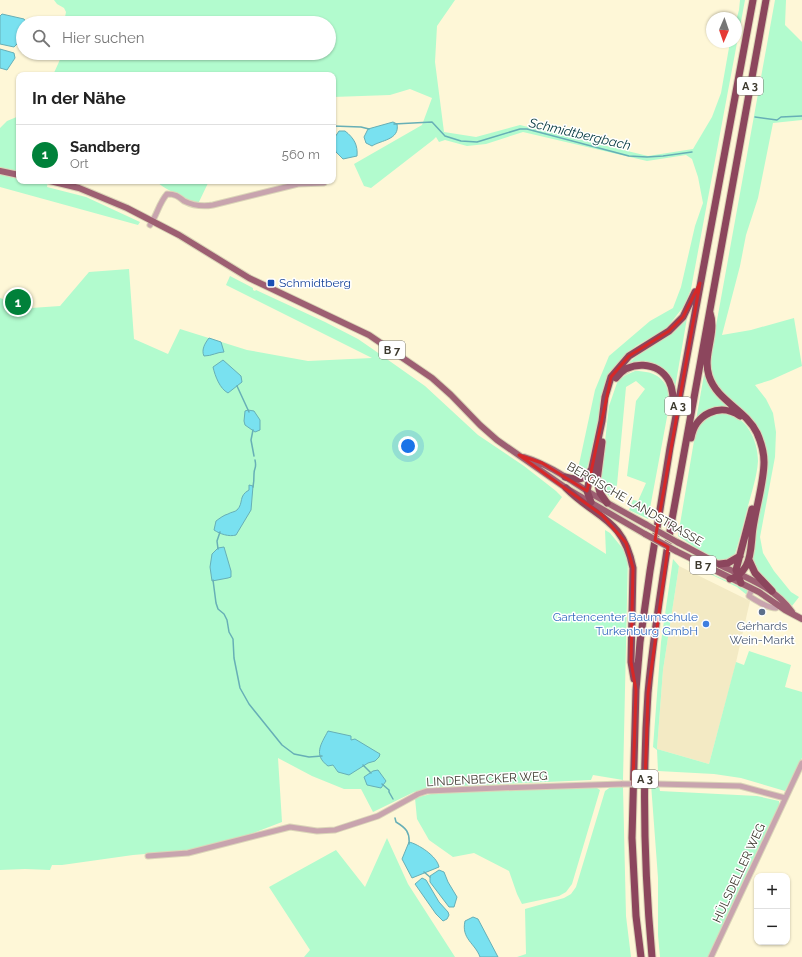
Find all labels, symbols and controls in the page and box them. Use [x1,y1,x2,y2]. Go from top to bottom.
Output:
north arrow [706,12,742,48]
search box [16,16,336,60]
icon: search [30,27,52,49]
text: Hier suchen [62,29,145,47]
road number: A 3 [737,77,763,95]
text: In der Nähe [32,88,126,108]
water label: Schmidtbergbach [527,115,632,153]
text: Sandberg [70,138,140,156]
text: 1 [42,147,48,162]
text: 560 m [282,147,320,162]
text: Ort [70,156,89,171]
place label: Schmidtberg [279,276,351,290]
marker: Schmidtberg [266,278,276,288]
pin: 1 [5,287,31,317]
road number: B 7 [379,341,405,359]
road number: A 3 [665,397,691,415]
your location [398,436,418,456]
street label: BERGISCHE LANDSTRASSE [565,459,705,549]
road number: B 7 [690,556,716,574]
marker: Gérhards Wein-Markt [757,607,767,617]
place label: Gartencenter Baumschule Turkenburg GmbH [553,610,698,638]
marker: Gartencenter Baumschule Turkenburg GmbH [701,619,711,629]
place label: Gérhards Wein-Markt [729,619,795,647]
street label: LINDENBECKER WEG [426,769,548,789]
road number: A 3 [632,770,658,788]
street label: HÜLSDELLER WEG [710,821,768,925]
map controls [754,873,790,945]
button: + [754,873,790,909]
button: − [754,909,790,945]

